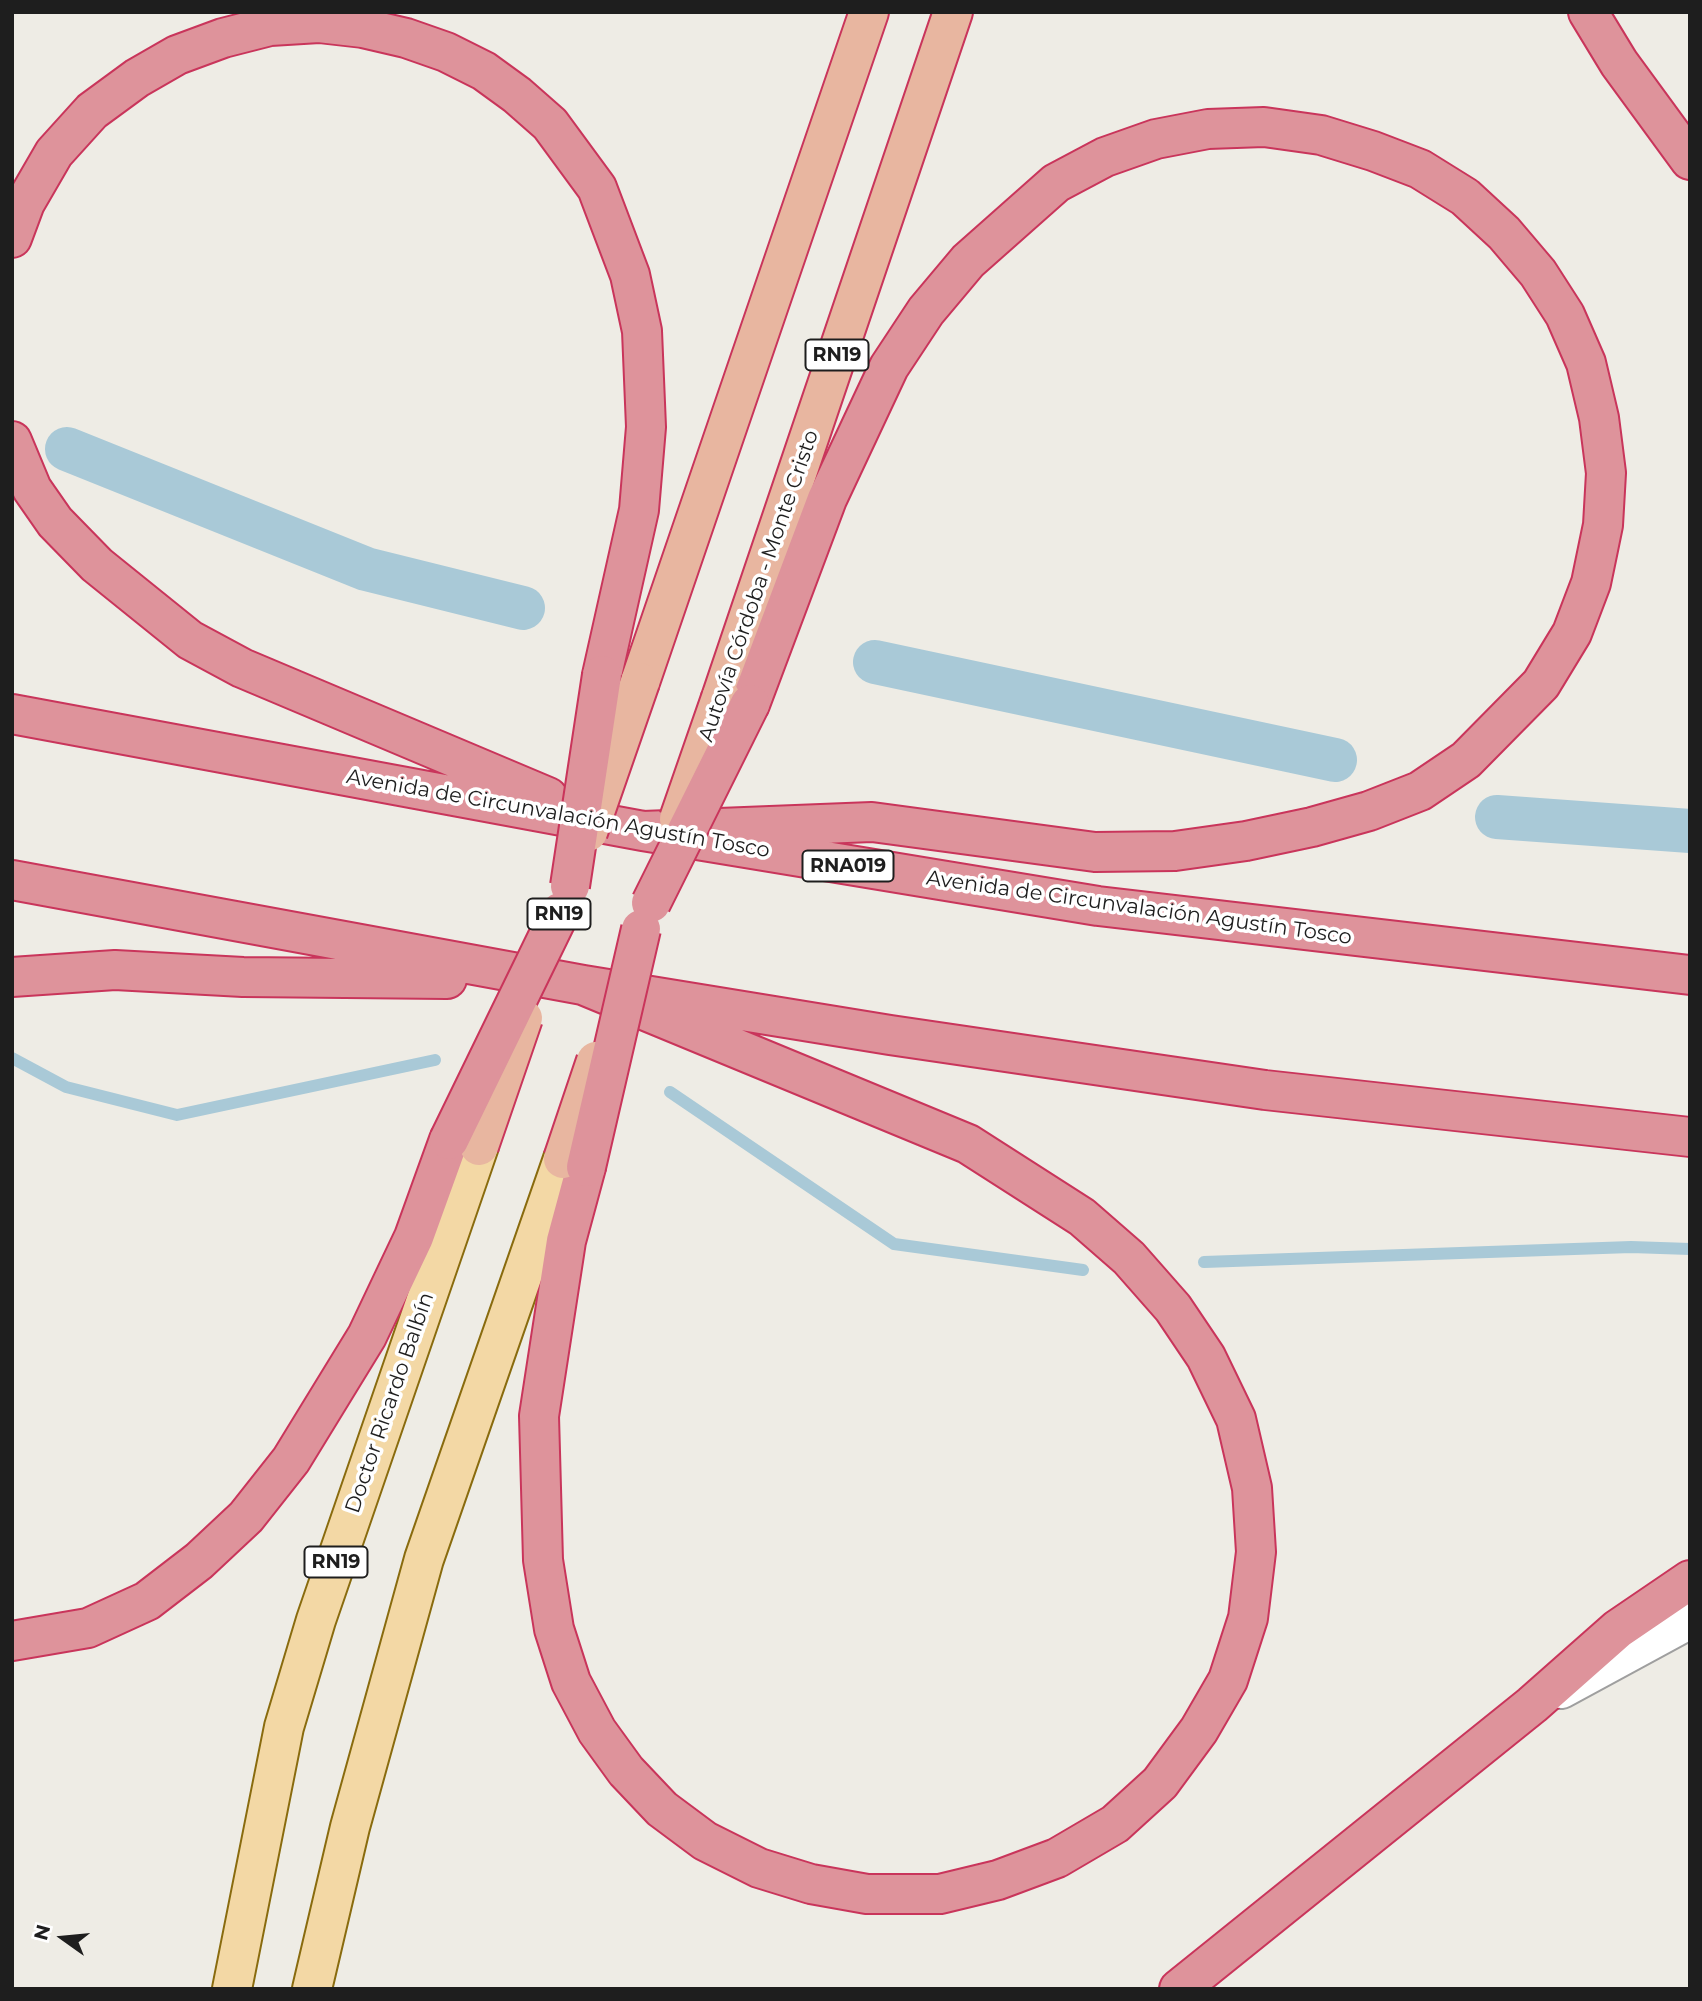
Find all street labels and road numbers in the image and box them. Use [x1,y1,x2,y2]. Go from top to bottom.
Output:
road number: RN19 [806,340,868,370]
street label: Autovía Córdoba - Monte Cristo [694,427,824,745]
street label: Avenida de Circunvalación Agustín Tosco [344,764,772,864]
road number: RNA019 [802,850,894,881]
street label: Avenida de Circunvalación Agustín Tosco [925,866,1353,950]
road number: RN19 [528,898,590,930]
street label: Doctor Ricardo Balbín [340,1289,440,1517]
road number: RN19 [304,1546,368,1578]

